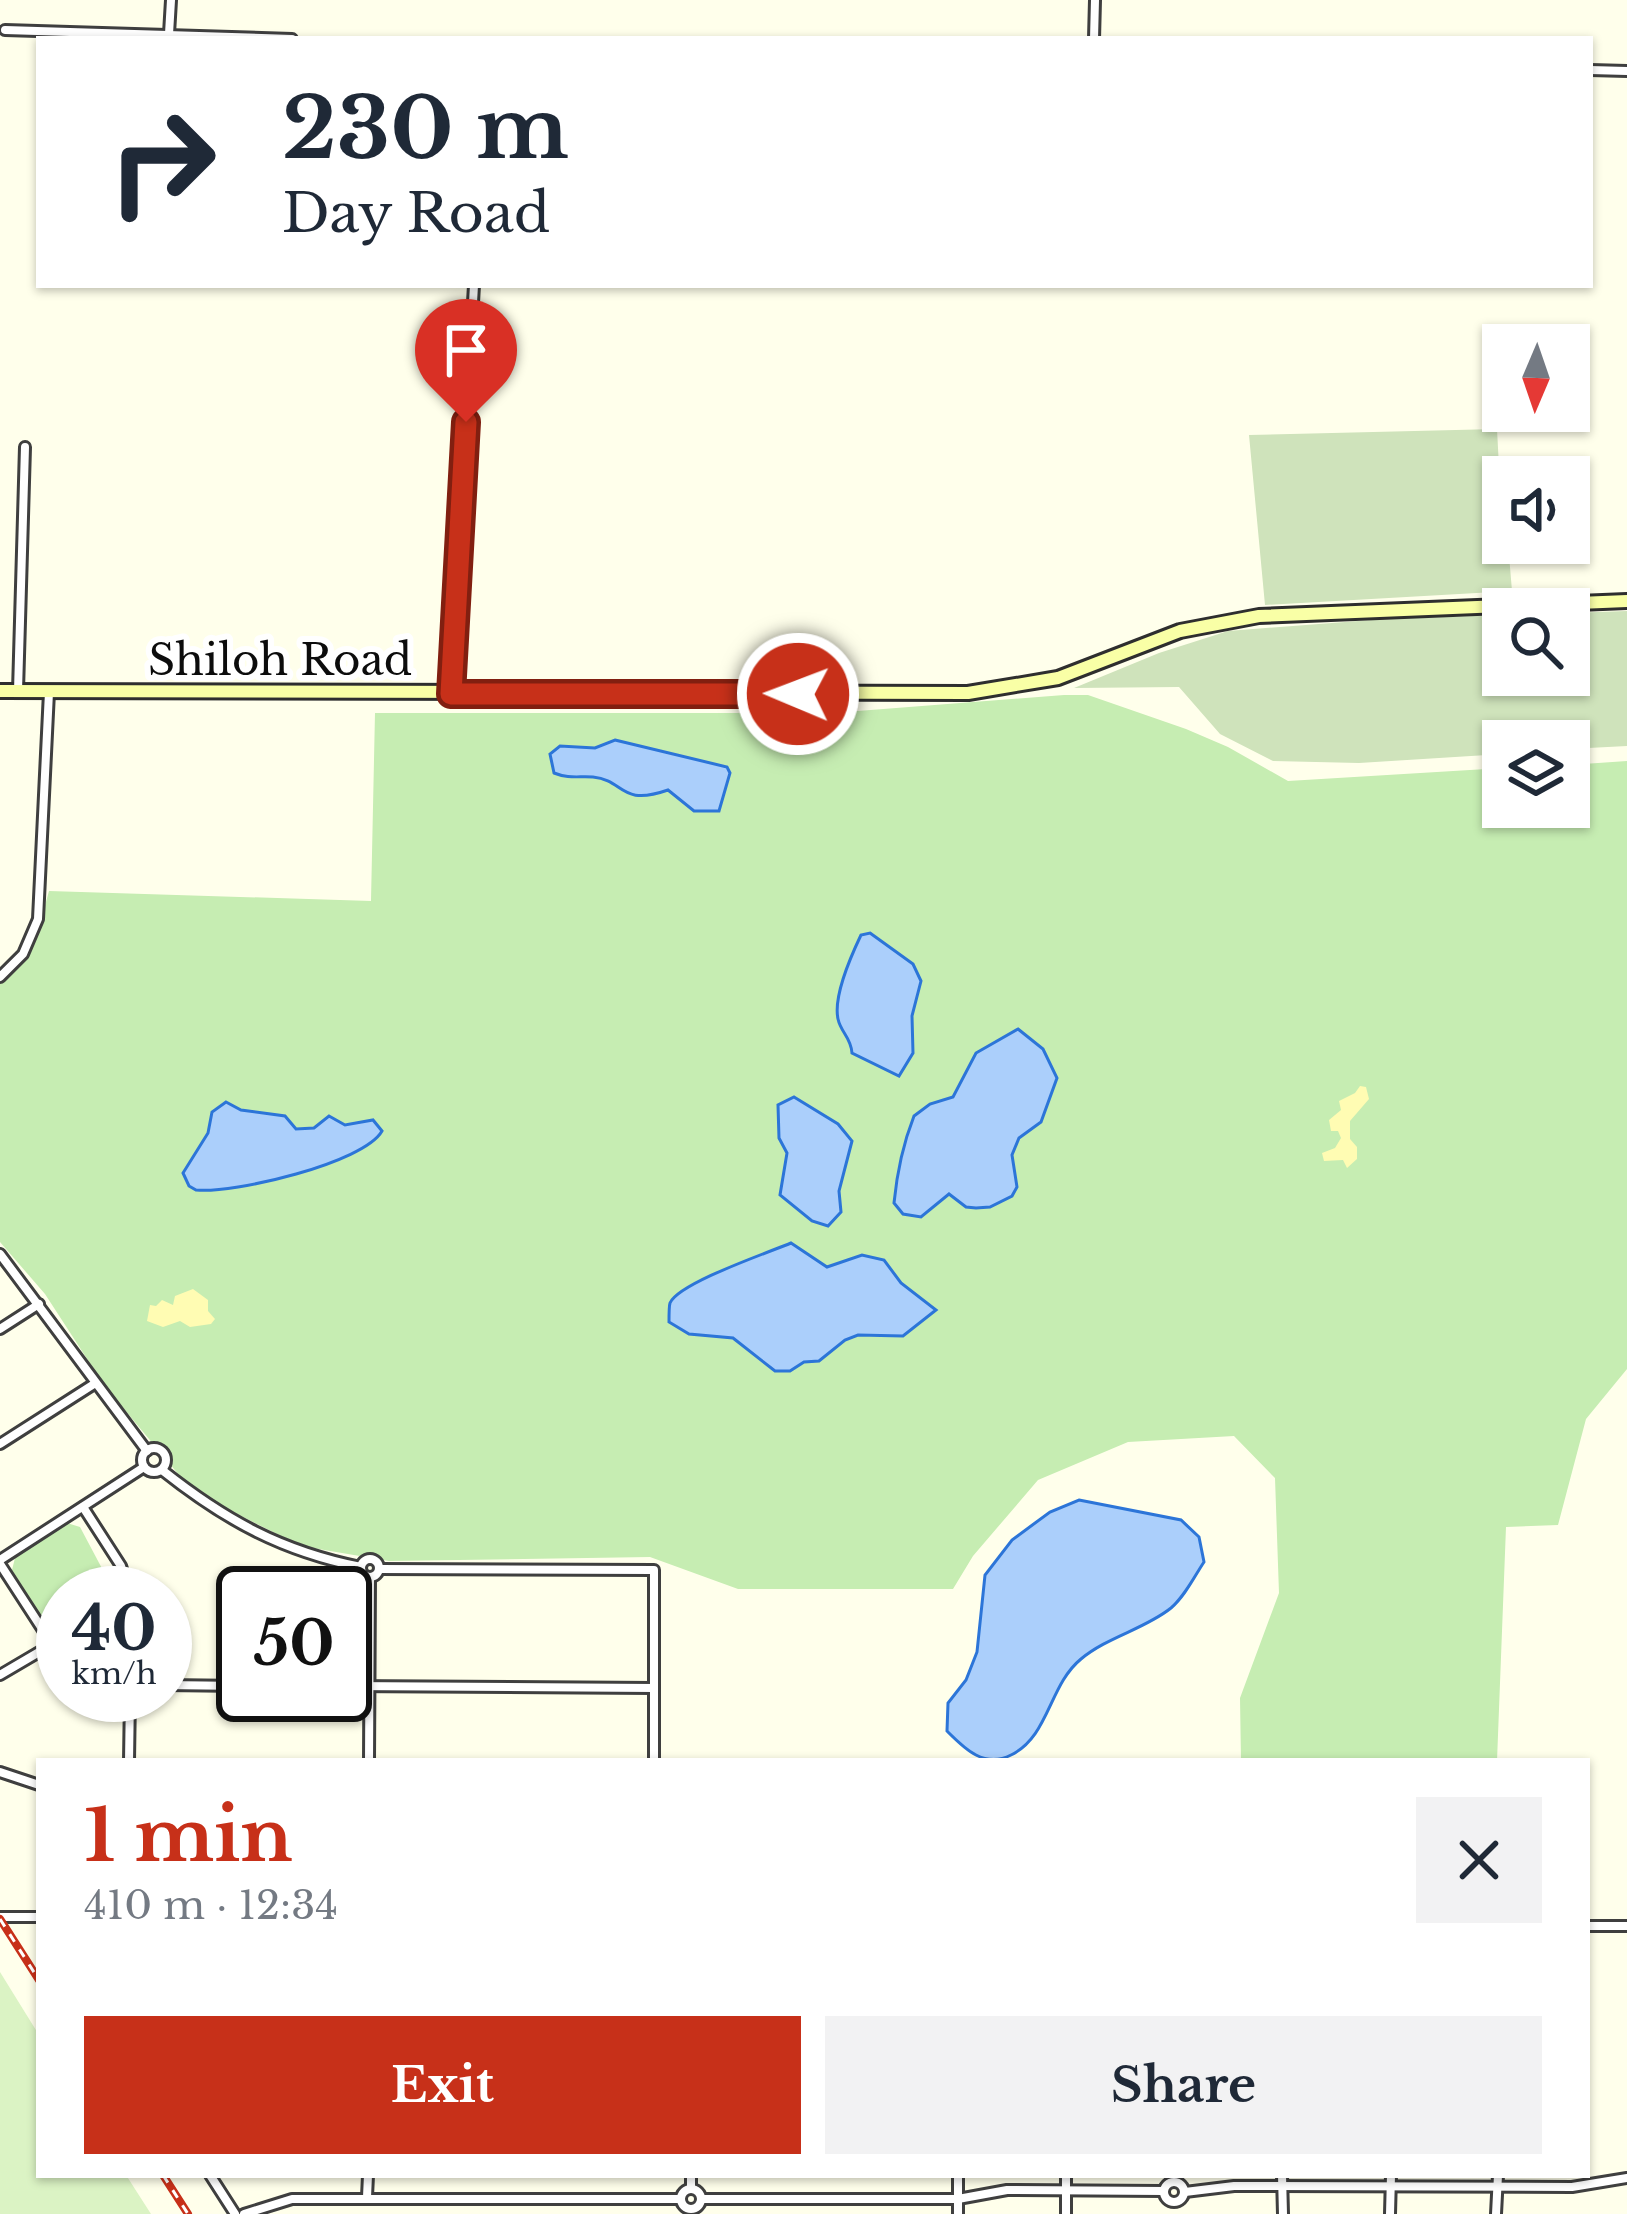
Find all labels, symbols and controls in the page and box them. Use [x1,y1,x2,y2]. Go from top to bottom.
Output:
text: 230 m [282,77,569,181]
icon: right [84,84,240,240]
text: Day Road [282,180,550,247]
pin [415,299,517,422]
icon: arrive [433,317,499,383]
north arrow [1482,324,1590,432]
map controls [1482,324,1590,828]
button: sound [1482,456,1590,564]
button: search [1482,588,1590,696]
position arrow [735,631,861,757]
street label: Shiloh Road [148,634,412,686]
button: layers [1482,720,1590,828]
speed limit sign: 50 [216,1566,372,1722]
text: 40 [71,1592,157,1666]
text: km/h [71,1655,157,1692]
text: 1 min [84,1791,293,1880]
button: close [1416,1797,1542,1923]
text: 410 m · 12:34 [84,1881,338,1930]
button: Exit [84,2016,801,2154]
button: Share [825,2016,1542,2154]

